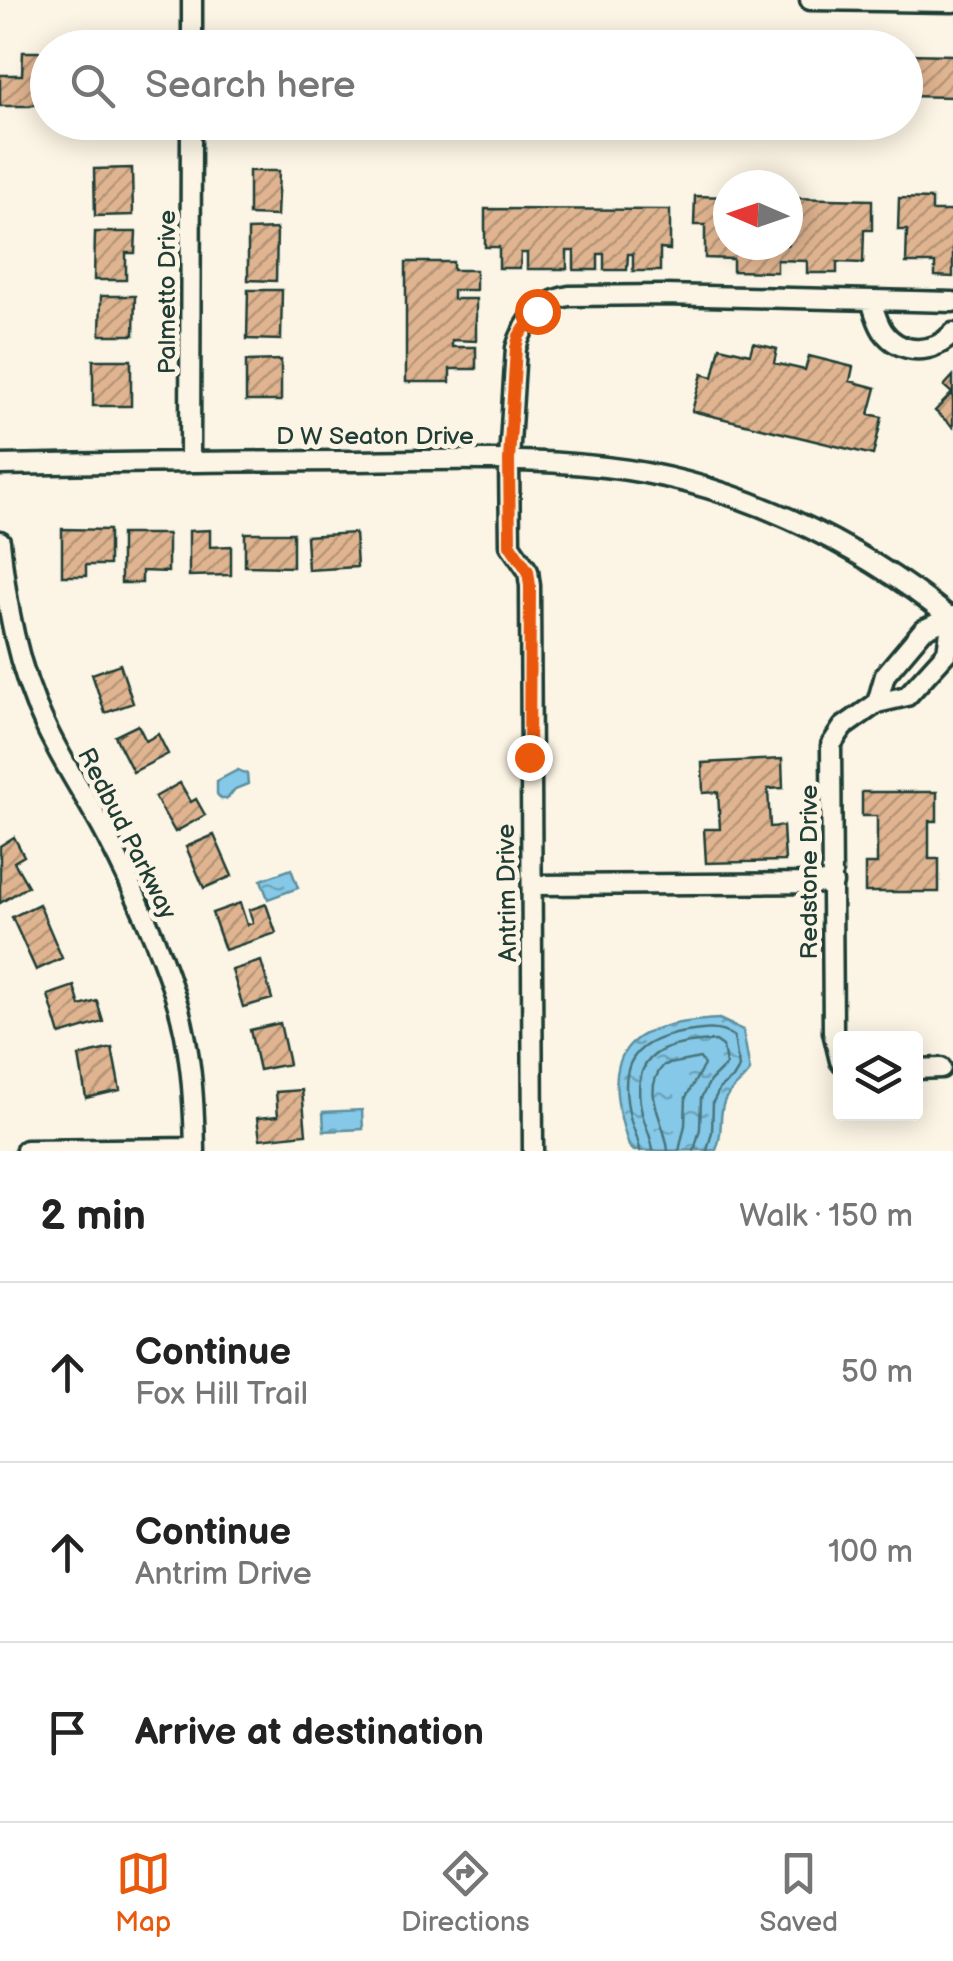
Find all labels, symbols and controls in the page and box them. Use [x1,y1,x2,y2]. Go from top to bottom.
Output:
search box [30,30,923,140]
icon: search [65,58,120,113]
text: Search here [145,63,356,108]
north arrow [713,170,803,260]
street label: Palmetto Drive [152,210,183,374]
route start [515,289,561,335]
street label: D W Seaton Drive [276,421,474,452]
route end [507,735,553,781]
street label: Redbud Parkway [70,743,183,925]
street label: Redstone Drive [794,784,825,959]
street label: Antrim Drive [491,823,524,962]
map controls [833,1031,923,1121]
button: layers [833,1031,923,1121]
text: 2 min [40,1191,146,1242]
text: Walk · 150 m [739,1197,913,1236]
text: Continue [135,1330,291,1375]
icon: ahead [40,1345,95,1400]
text: 50 m [841,1353,913,1392]
text: Fox Hill Trail [135,1375,308,1414]
text: Continue [135,1510,291,1555]
icon: ahead [40,1525,95,1580]
text: 100 m [828,1533,913,1572]
text: Antrim Drive [135,1555,312,1594]
icon: arrive [40,1705,95,1760]
text: Arrive at destination [135,1710,484,1755]
tab: Map [115,1846,171,1939]
tab: Directions [401,1846,530,1939]
tab: Saved [760,1846,838,1939]

